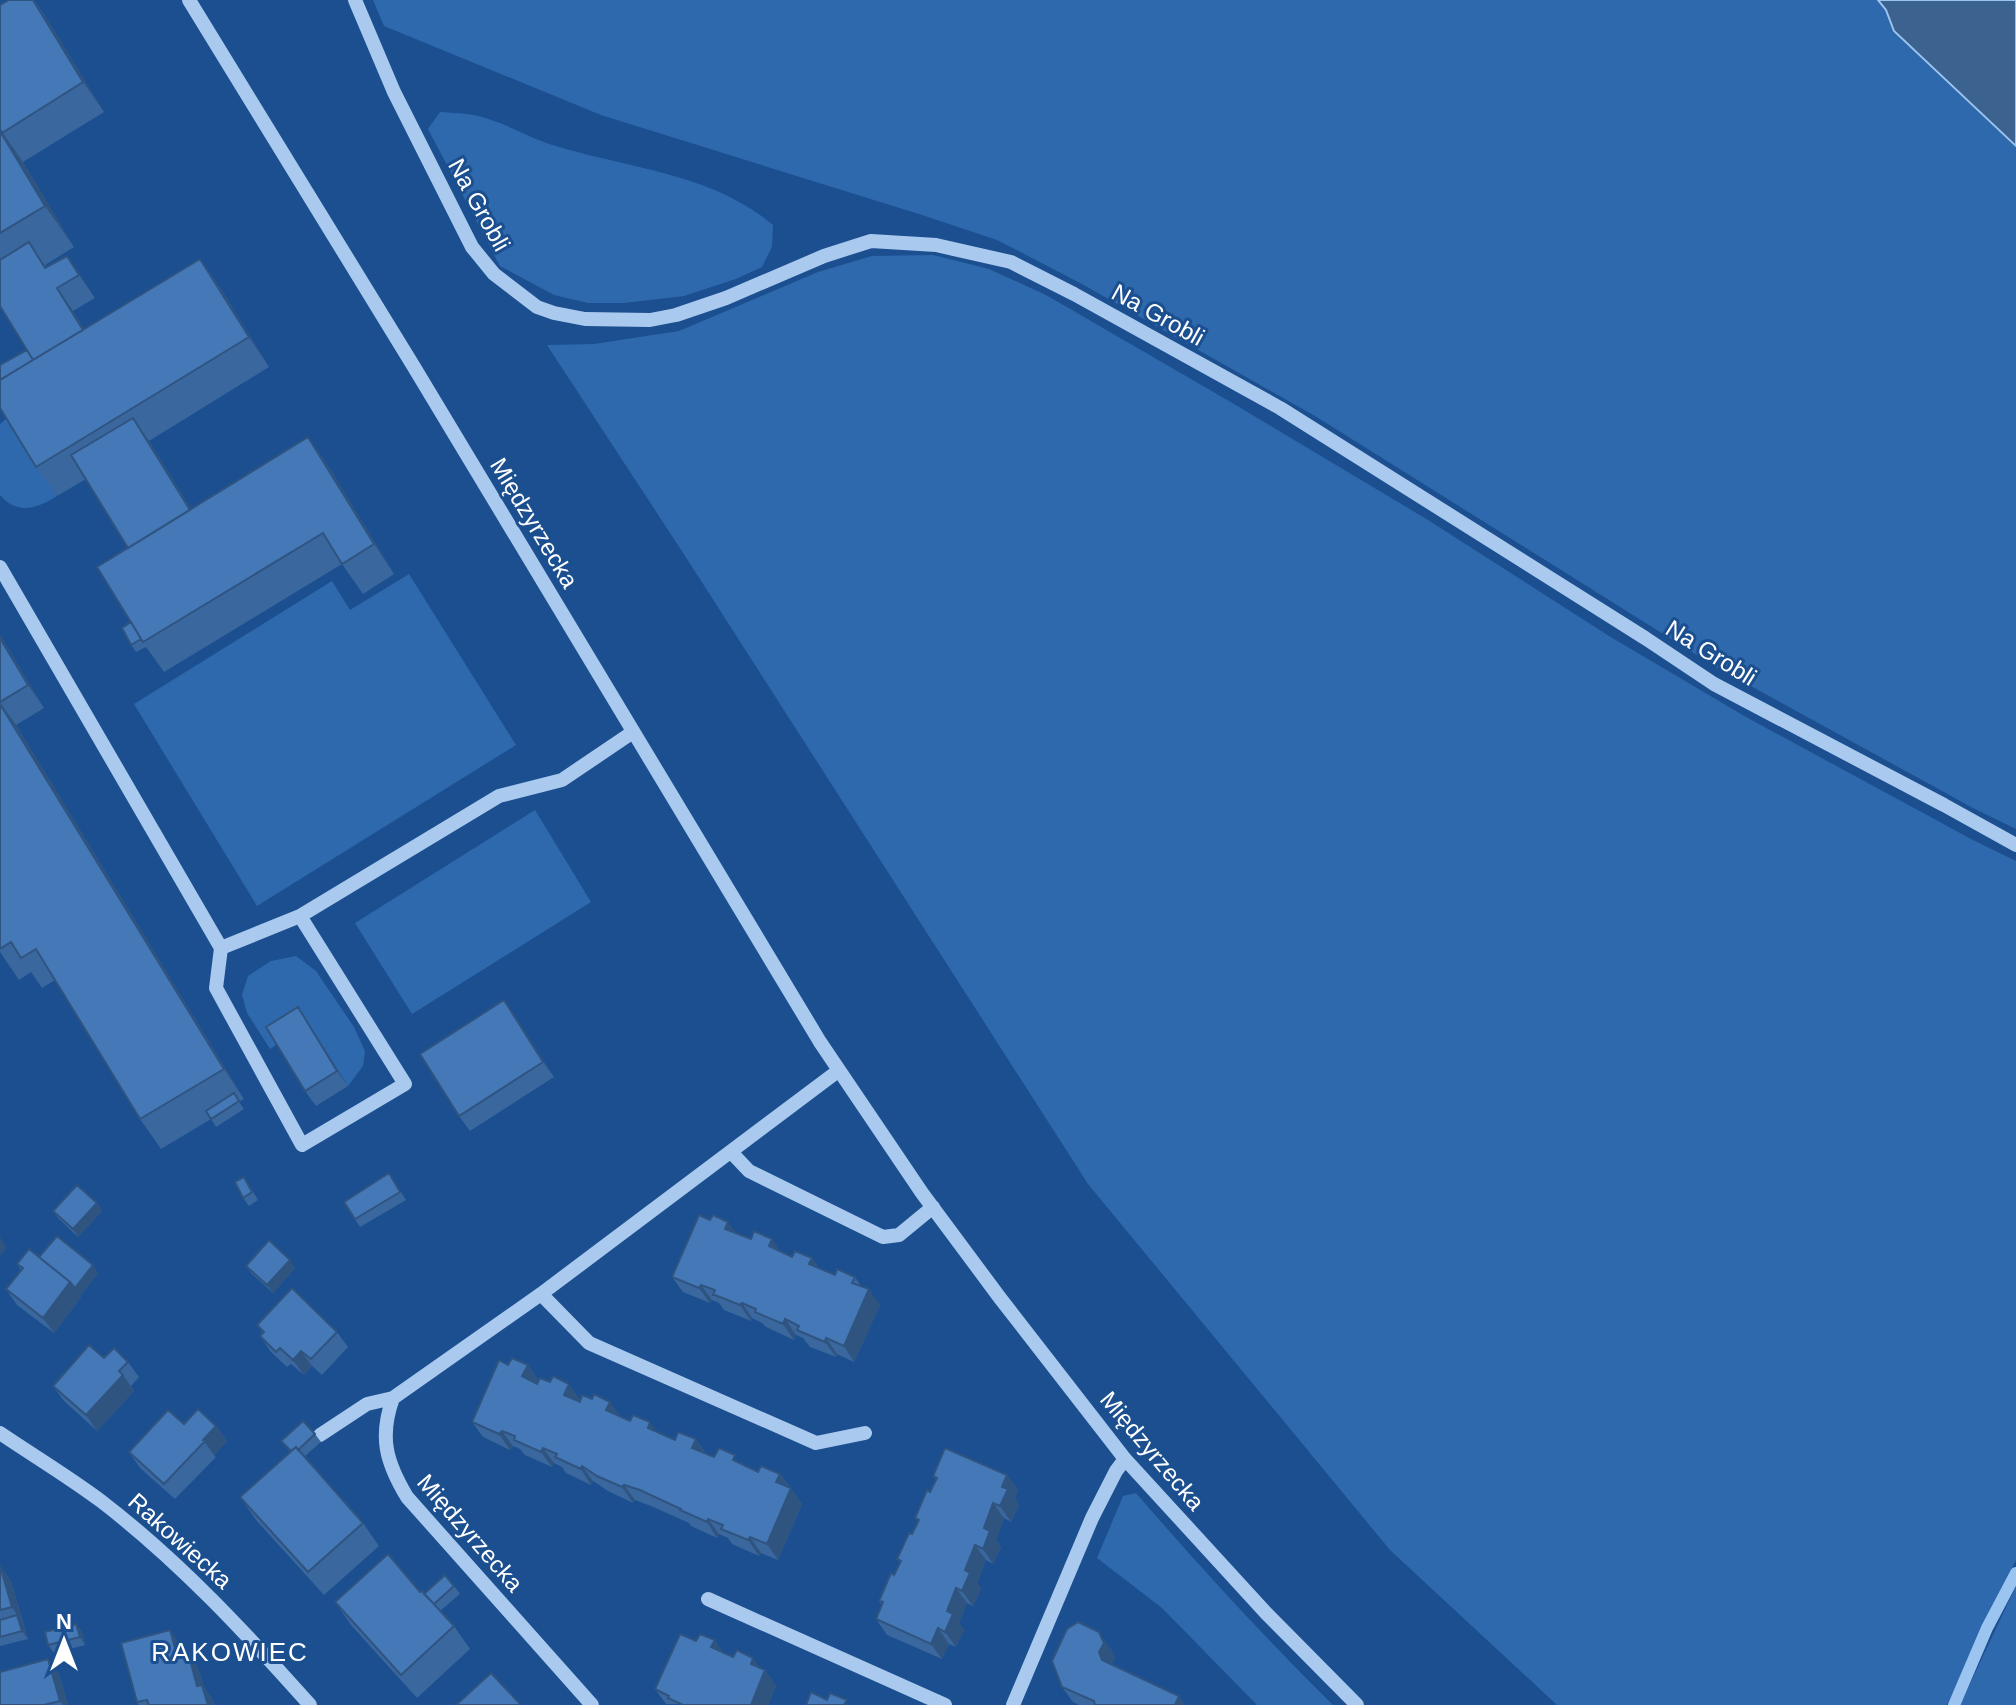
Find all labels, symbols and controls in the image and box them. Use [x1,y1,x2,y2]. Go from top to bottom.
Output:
street label: Na Grobli [443,154,516,256]
street label: Na Grobli [1107,278,1209,351]
street label: Międzyrzecka [485,453,584,593]
street label: Na Grobli [1661,614,1761,691]
street label: Międzyrzecka [1095,1386,1210,1516]
street label: Międzyrzecka [412,1468,529,1597]
street label: Rakowiecka [123,1487,238,1594]
north arrow [24,1601,104,1681]
text: N [56,1609,72,1634]
district label: RAKOWIEC [151,1637,309,1667]

